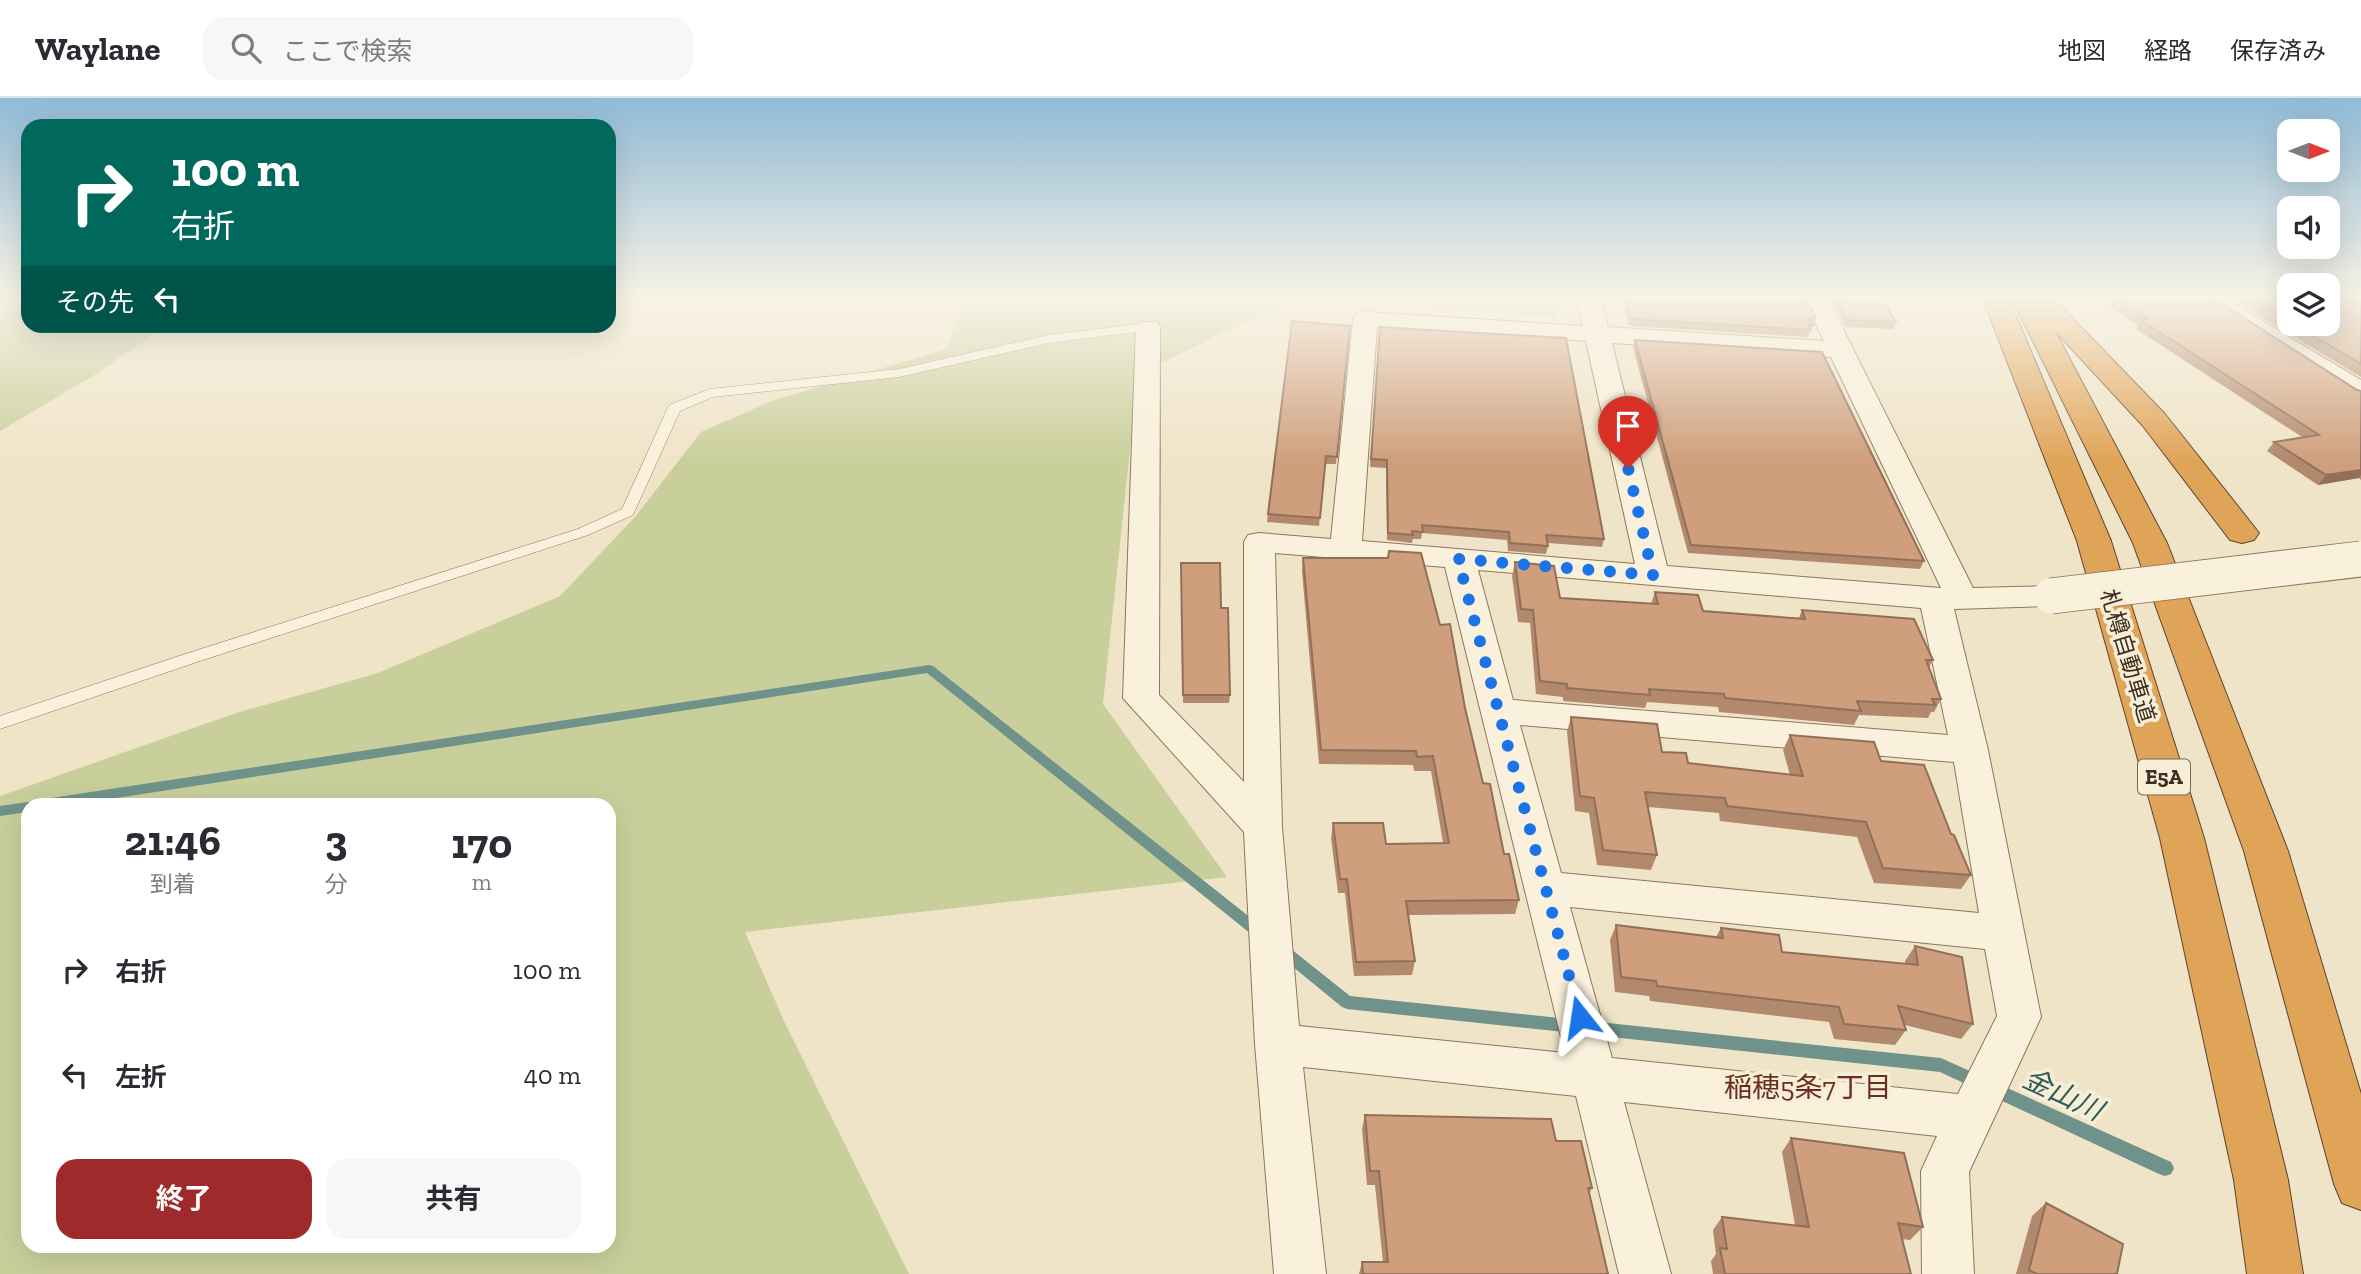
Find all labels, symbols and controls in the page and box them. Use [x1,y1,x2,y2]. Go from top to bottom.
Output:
search box [203,17,693,80]
text: Waylane [35,29,161,68]
icon: search [227,29,265,67]
text: ここで検索 [283,35,413,67]
text: 地図 [2058,36,2106,65]
text: 経路 [2144,36,2192,65]
text: 保存済み [2230,36,2326,65]
north arrow [2277,119,2340,182]
map controls [2277,119,2340,336]
text: 100 m [171,140,299,199]
icon: right [56,147,147,238]
button: sound [2277,196,2340,259]
text: 右折 [171,207,235,245]
button: layers [2277,273,2340,336]
icon: left [148,280,186,318]
text: その先 [56,286,134,318]
pin [1598,396,1658,468]
icon: arrive [1609,407,1647,445]
street label: 札樽自動車道 [2094,586,2162,726]
road number: E5A [2138,760,2190,794]
text: 21:46 [125,815,221,866]
text: 3 [325,815,347,866]
text: 170 [451,818,512,869]
text: m [472,868,492,896]
text: 到着 [150,870,196,898]
text: 分 [325,870,348,898]
icon: right [56,951,94,989]
text: 100 m [513,954,581,986]
text: 右折 [115,956,167,988]
position arrow [1543,980,1617,1054]
icon: left [56,1056,94,1094]
text: 40 m [524,1059,581,1091]
text: 左折 [115,1061,167,1093]
water label: 金山川 [2018,1062,2111,1128]
district label: 稲穂5条7丁目 [1724,1071,1892,1104]
button: 終了 [56,1159,312,1239]
button: 共有 [326,1159,581,1239]

